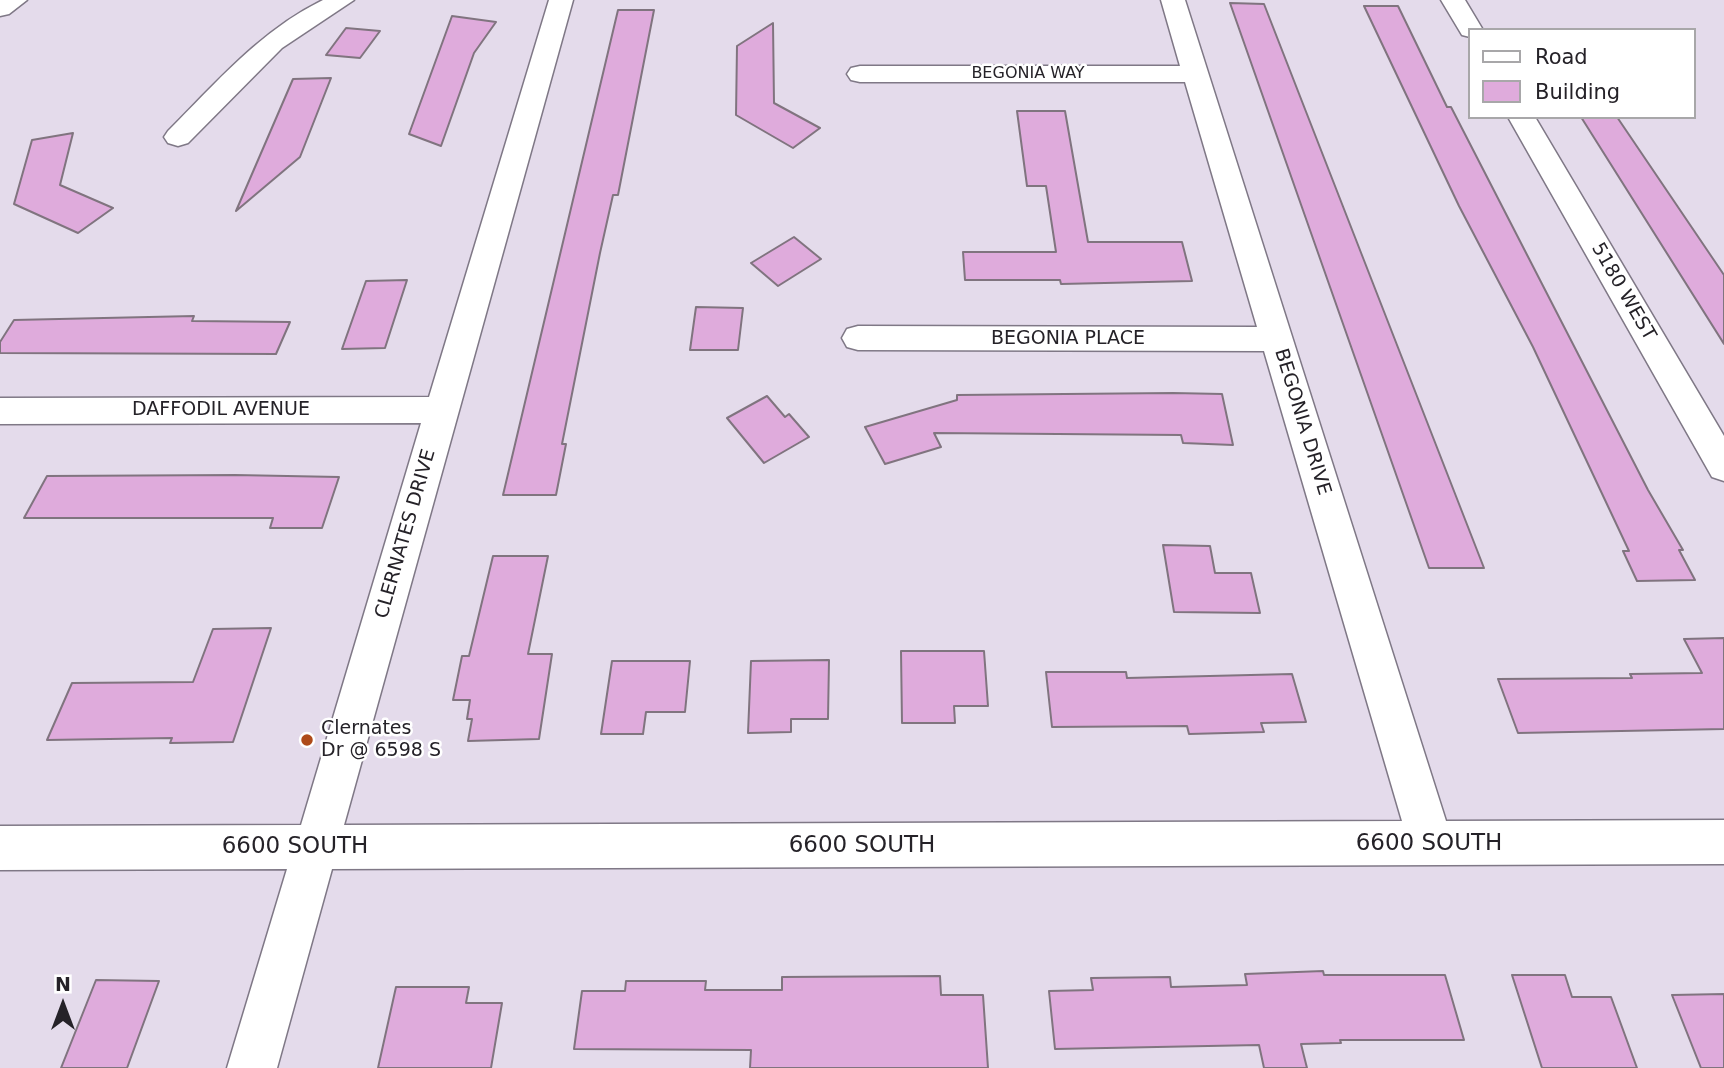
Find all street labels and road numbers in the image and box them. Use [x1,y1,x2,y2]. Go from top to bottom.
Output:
street label: BEGONIA WAY [971,64,1085,84]
street label: 5180 WEST [1586,239,1660,345]
street label: BEGONIA PLACE [991,328,1145,350]
street label: BEGONIA DRIVE [1269,346,1335,498]
street label: DAFFODIL AVENUE [132,399,310,421]
street label: CLERNATES DRIVE [371,447,441,621]
street label: 6600 SOUTH [1356,830,1502,858]
street label: 6600 SOUTH [789,832,935,860]
street label: 6600 SOUTH [222,833,368,861]

